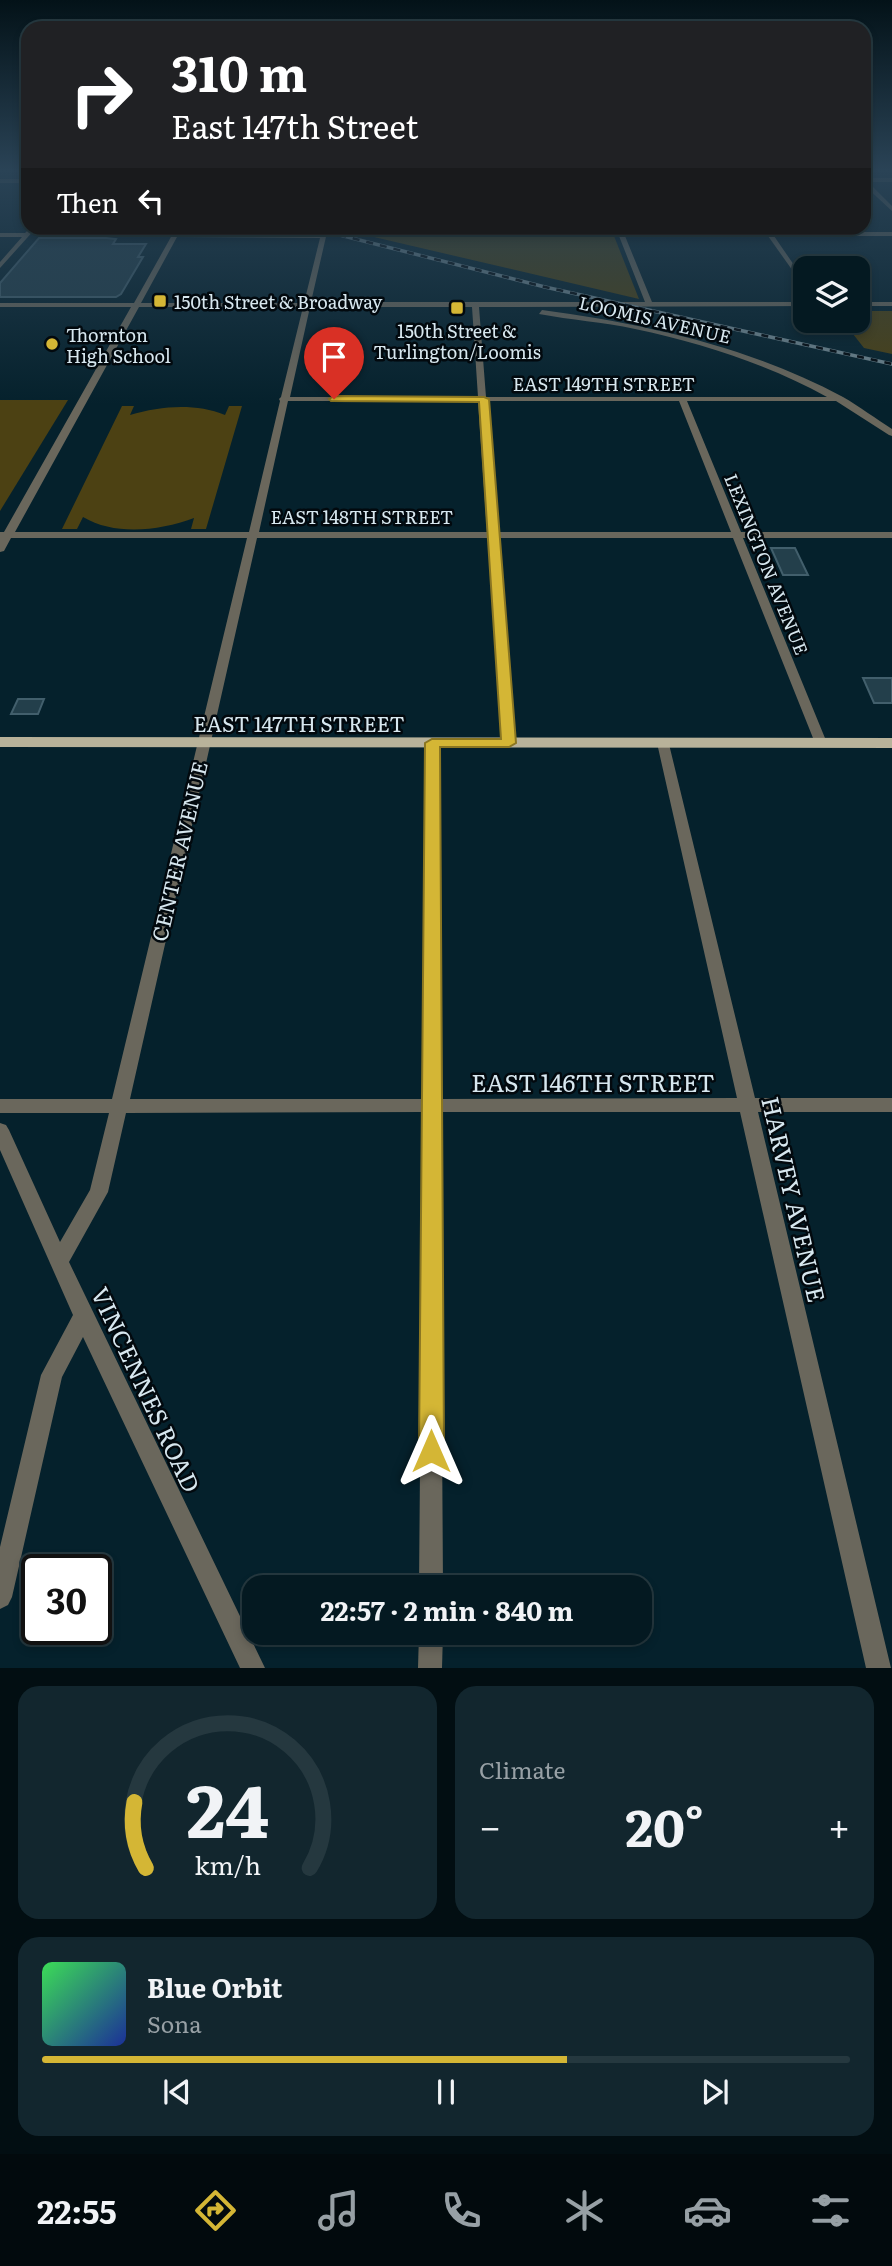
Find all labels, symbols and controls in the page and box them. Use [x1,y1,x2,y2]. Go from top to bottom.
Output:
text: 310 m [171,34,307,107]
icon: right [56,49,147,140]
text: East 147th Street [171,101,418,149]
text: Then [56,182,118,221]
icon: left [132,182,170,220]
map controls [793,256,870,333]
button: layers [793,256,870,333]
place label: 150th Street & Broadway [174,288,383,315]
street label: LOOMIS AVENUE [576,288,734,350]
marker: 150th Street & Broadway [152,293,168,309]
marker: 150th Street & Turlington/Loomis [449,300,465,316]
place label: 150th Street & Turlington/Loomis [373,317,541,365]
place label: Thornton High School [66,321,171,369]
pin [304,327,364,399]
marker: Thornton High School [44,336,60,352]
icon: arrive [315,338,353,376]
street label: EAST 149TH STREET [513,370,695,397]
street label: LEXINGTON AVENUE [718,469,816,659]
street label: EAST 148TH STREET [271,503,453,530]
street label: EAST 147TH STREET [193,707,405,738]
street label: CENTER AVENUE [142,758,214,944]
street label: EAST 146TH STREET [471,1064,715,1099]
street label: HARVEY AVENUE [754,1093,836,1305]
street label: VINCENNES ROAD [84,1280,210,1498]
position arrow [394,1414,468,1488]
speed limit sign: 30 [21,1554,112,1645]
text: 22:57 · 2 min · 840 m [321,1590,573,1629]
text: Climate [479,1752,565,1786]
text: 24 [186,1753,269,1861]
text: 20° [625,1786,704,1863]
text: − [479,1796,501,1853]
text: + [828,1796,850,1853]
text: km/h [194,1846,261,1883]
text: Blue Orbit [147,1967,282,2006]
text: Sona [147,2006,202,2040]
icon: previous [158,2073,196,2111]
icon: pause [427,2073,465,2111]
icon: next [696,2073,734,2111]
text: 22:55 [37,2186,117,2234]
icon: directions [191,2186,240,2235]
icon: music [314,2186,363,2235]
icon: phone [437,2186,486,2235]
icon: climate [560,2186,609,2235]
icon: car [683,2186,732,2235]
icon: filters [806,2186,855,2235]

